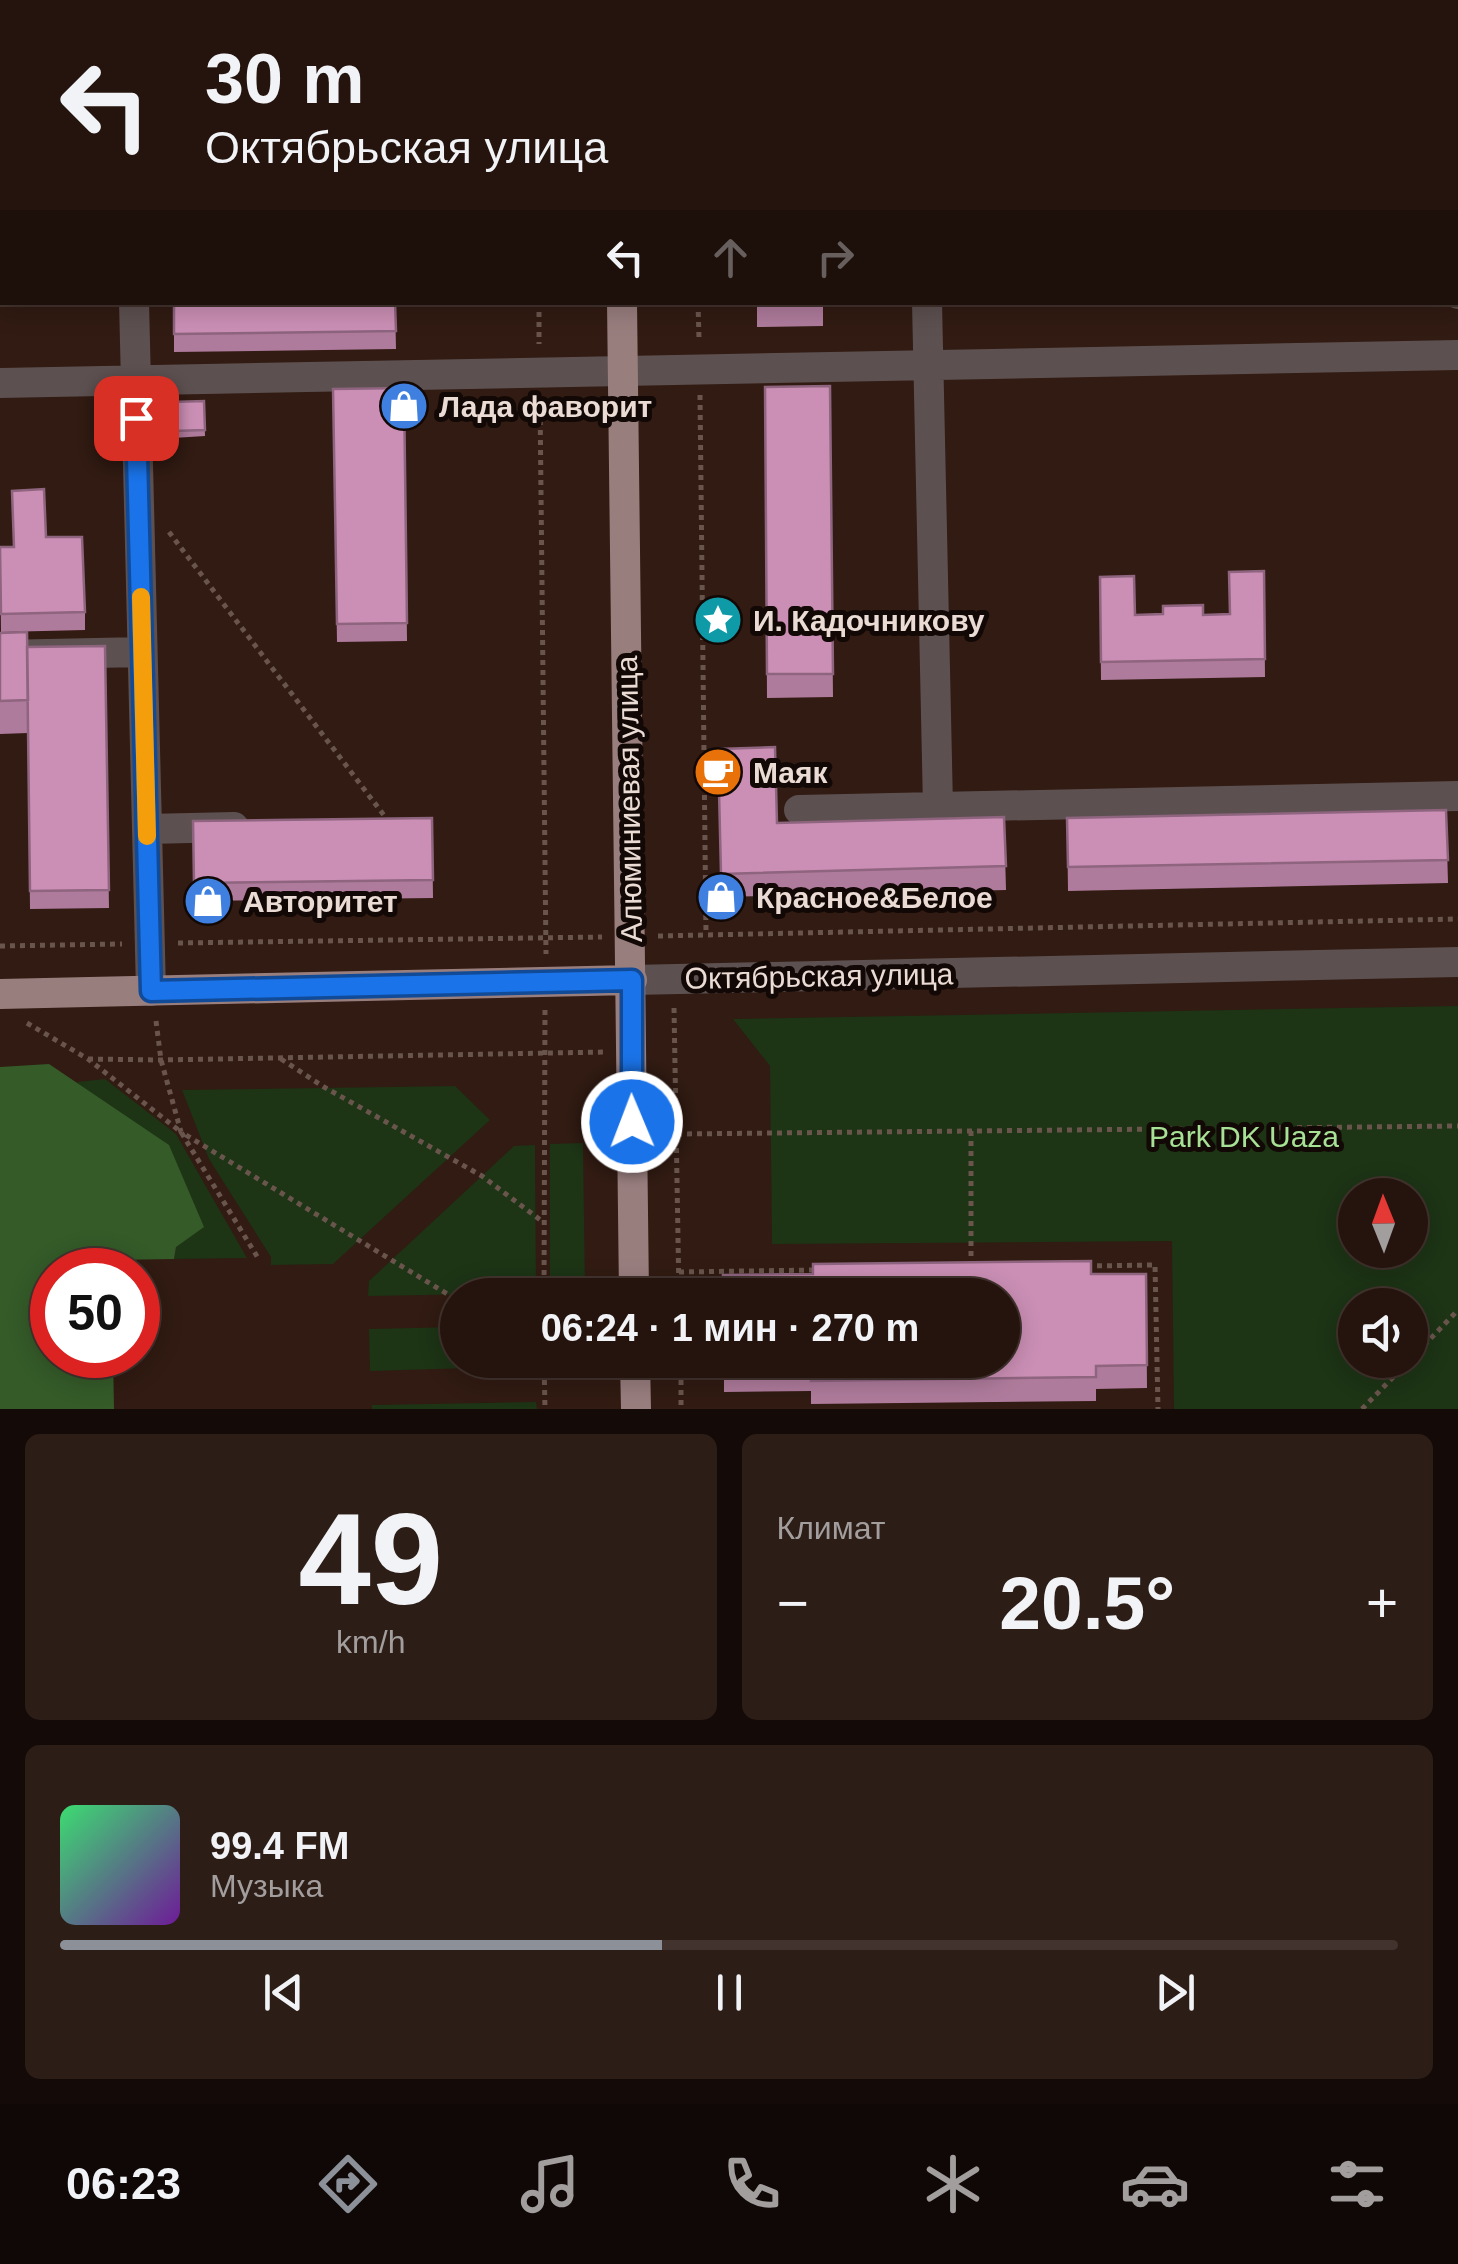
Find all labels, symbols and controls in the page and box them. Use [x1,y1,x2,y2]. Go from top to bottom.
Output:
icon: left [40,40,170,170]
text: 30 m [205,40,365,118]
text: Октябрьская улица [205,122,608,173]
icon: left [598,230,653,285]
icon: ahead [703,230,758,285]
icon: right [808,230,863,285]
pin [94,376,179,461]
shop icon: Лада фаворит [378,380,430,432]
place label: Лада фаворит [439,390,652,423]
icon: arrive [109,391,164,446]
place icon: И. Кадочникову [692,594,744,646]
place label: И. Кадочникову [753,604,985,637]
street label: Алюминиевая улица [610,655,648,942]
cafe icon: Маяк [692,746,744,798]
place label: Маяк [753,756,829,789]
shop icon: Красное&Белое [695,871,747,923]
shop icon: Авторитет [182,875,234,927]
place label: Красное&Белое [756,881,993,914]
place label: Авторитет [243,885,398,918]
street label: Октябрьская улица [684,957,954,995]
position arrow [580,1070,684,1174]
park label: Park DK Uaza [1149,1120,1339,1153]
north arrow [1338,1178,1428,1268]
map controls [1338,1178,1428,1378]
speed limit sign: 50 [30,1248,160,1378]
button: sound [1338,1288,1428,1378]
text: 06:24 · 1 мин · 270 m [541,1307,919,1349]
text: 49 [298,1486,443,1632]
text: Климат [777,1510,885,1546]
text: 20.5° [999,1561,1175,1645]
text: − [777,1572,809,1634]
text: + [1366,1572,1398,1634]
text: km/h [336,1624,405,1660]
text: 99.4 FM [210,1825,349,1867]
text: Музыка [210,1868,323,1904]
icon: previous [256,1965,311,2020]
icon: pause [702,1965,757,2020]
icon: next [1148,1965,1203,2020]
icon: directions [313,2149,383,2219]
icon: music [515,2149,585,2219]
icon: phone [717,2149,787,2219]
icon: climate [918,2149,988,2219]
icon: car [1120,2149,1190,2219]
icon: filters [1322,2149,1392,2219]
text: 06:23 [66,2158,181,2209]

